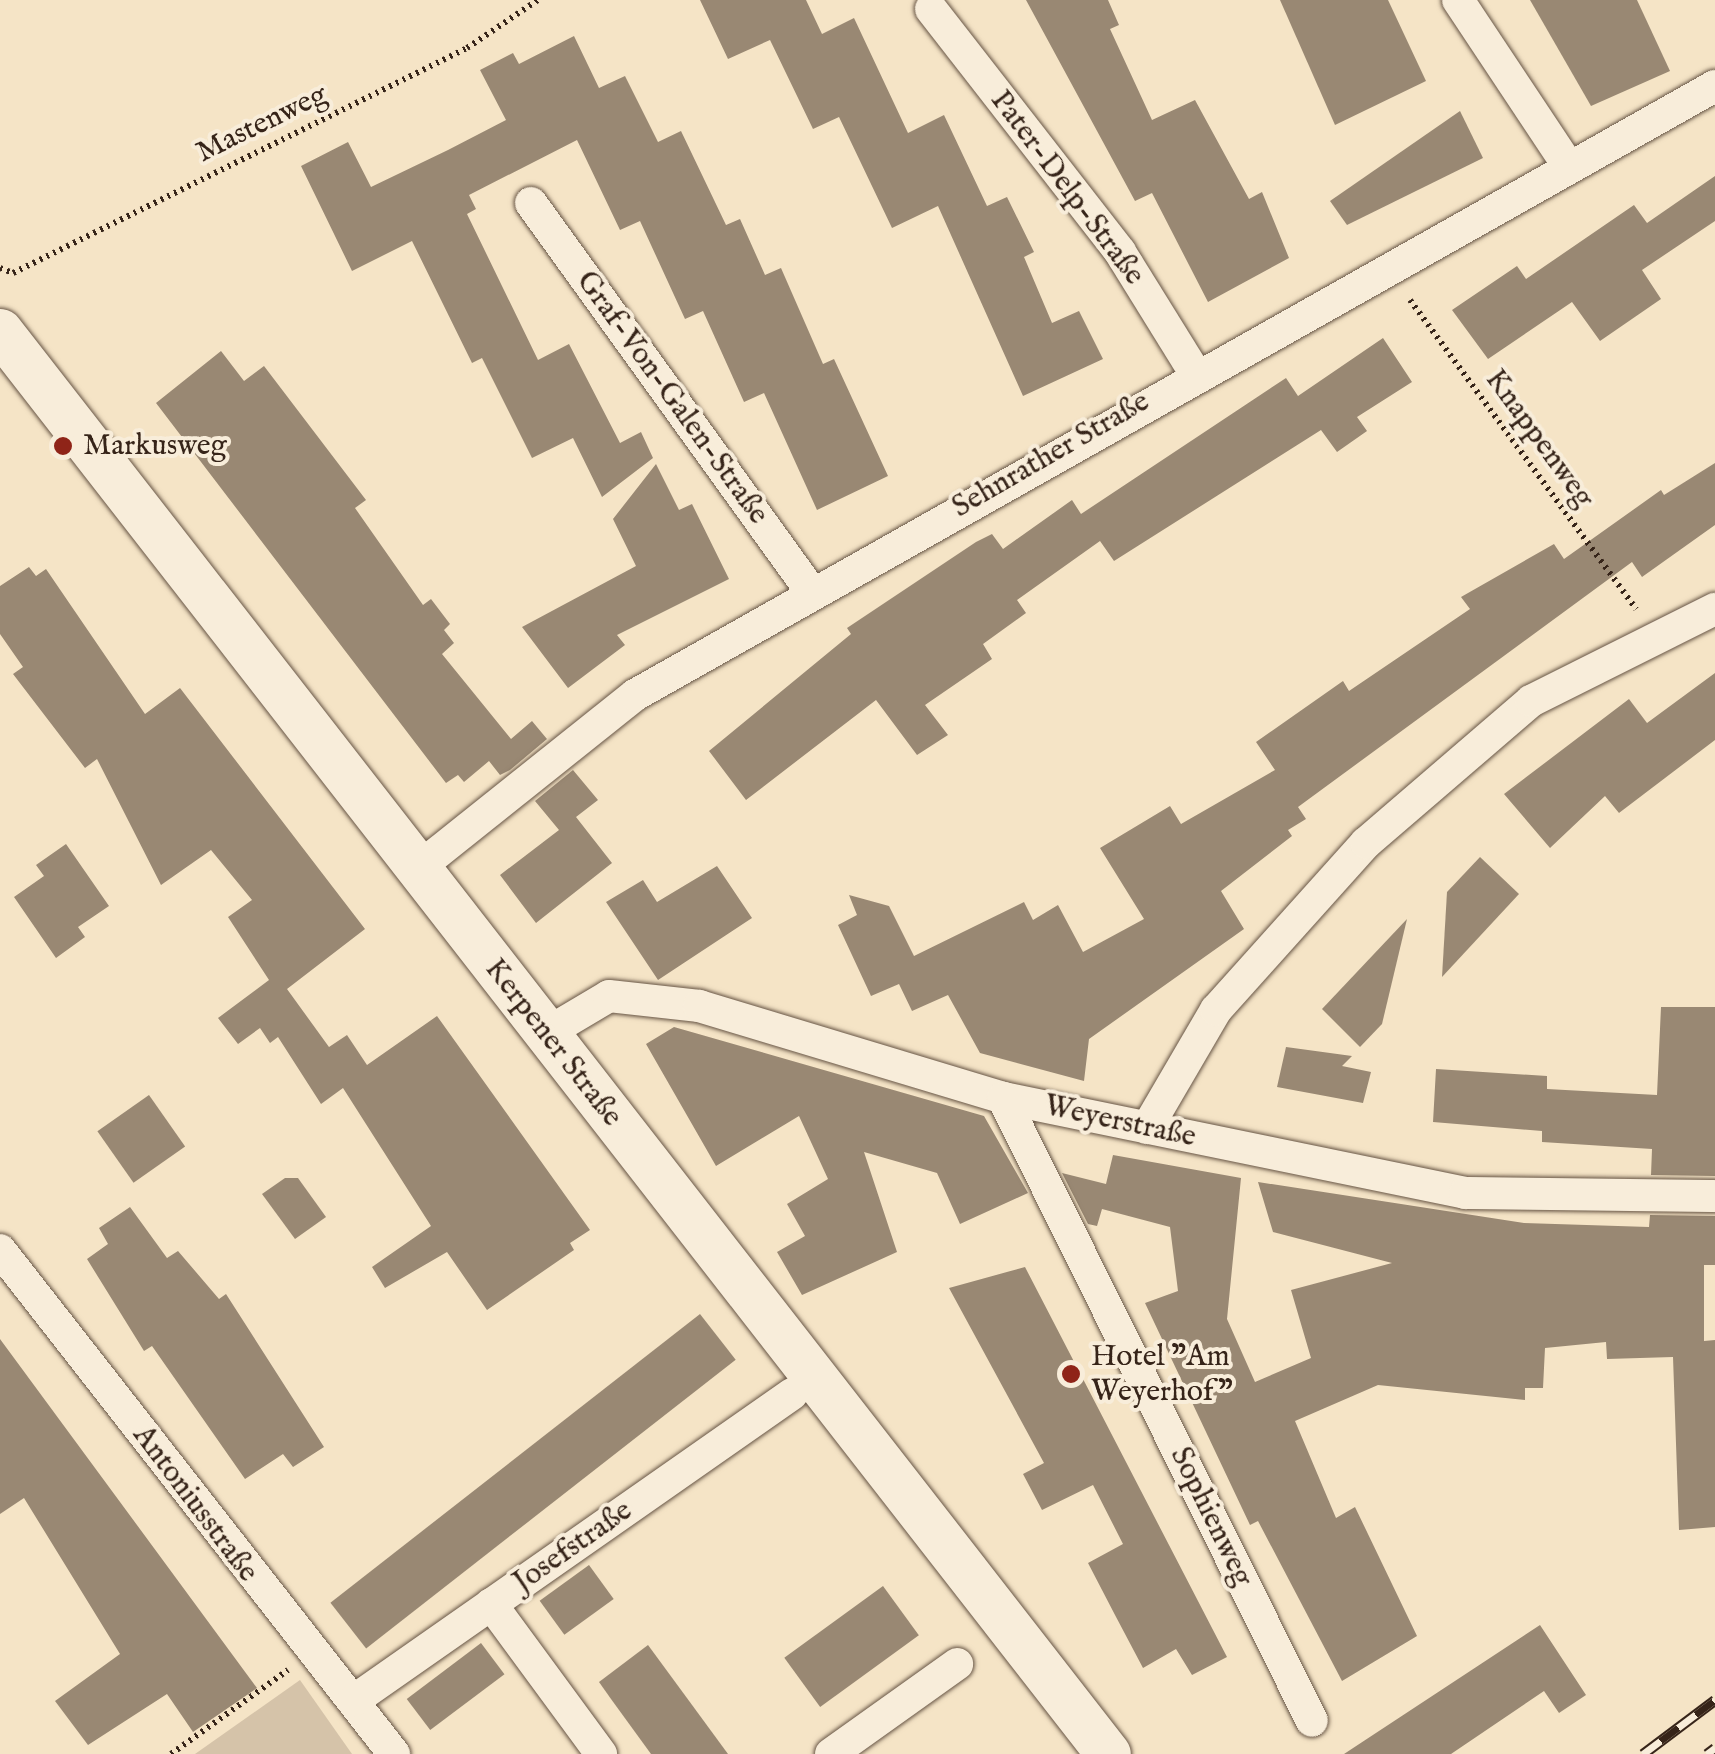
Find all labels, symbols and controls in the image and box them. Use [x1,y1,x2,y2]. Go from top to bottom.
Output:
street label: Mastenweg [191,77,333,171]
street label: Pater-Delp-Straße [982,84,1152,292]
street label: Graf-Von-Galen-Straße [568,264,776,532]
street label: Knappenweg [1477,363,1601,515]
street label: Sehnrather Straße [946,384,1156,526]
place label: Markusweg [83,428,227,464]
marker: Markusweg [52,435,74,457]
street label: Kerpener Straße [476,952,630,1134]
street label: Weyerstraße [1041,1088,1199,1156]
place label: Hotel "Am Weyerhof" [1091,1339,1233,1410]
marker: Hotel "Am Weyerhof" [1060,1363,1082,1385]
street label: Antoniusstraße [125,1419,265,1589]
street label: Sophienweg [1162,1441,1260,1593]
street label: Josefstraße [507,1493,639,1601]

